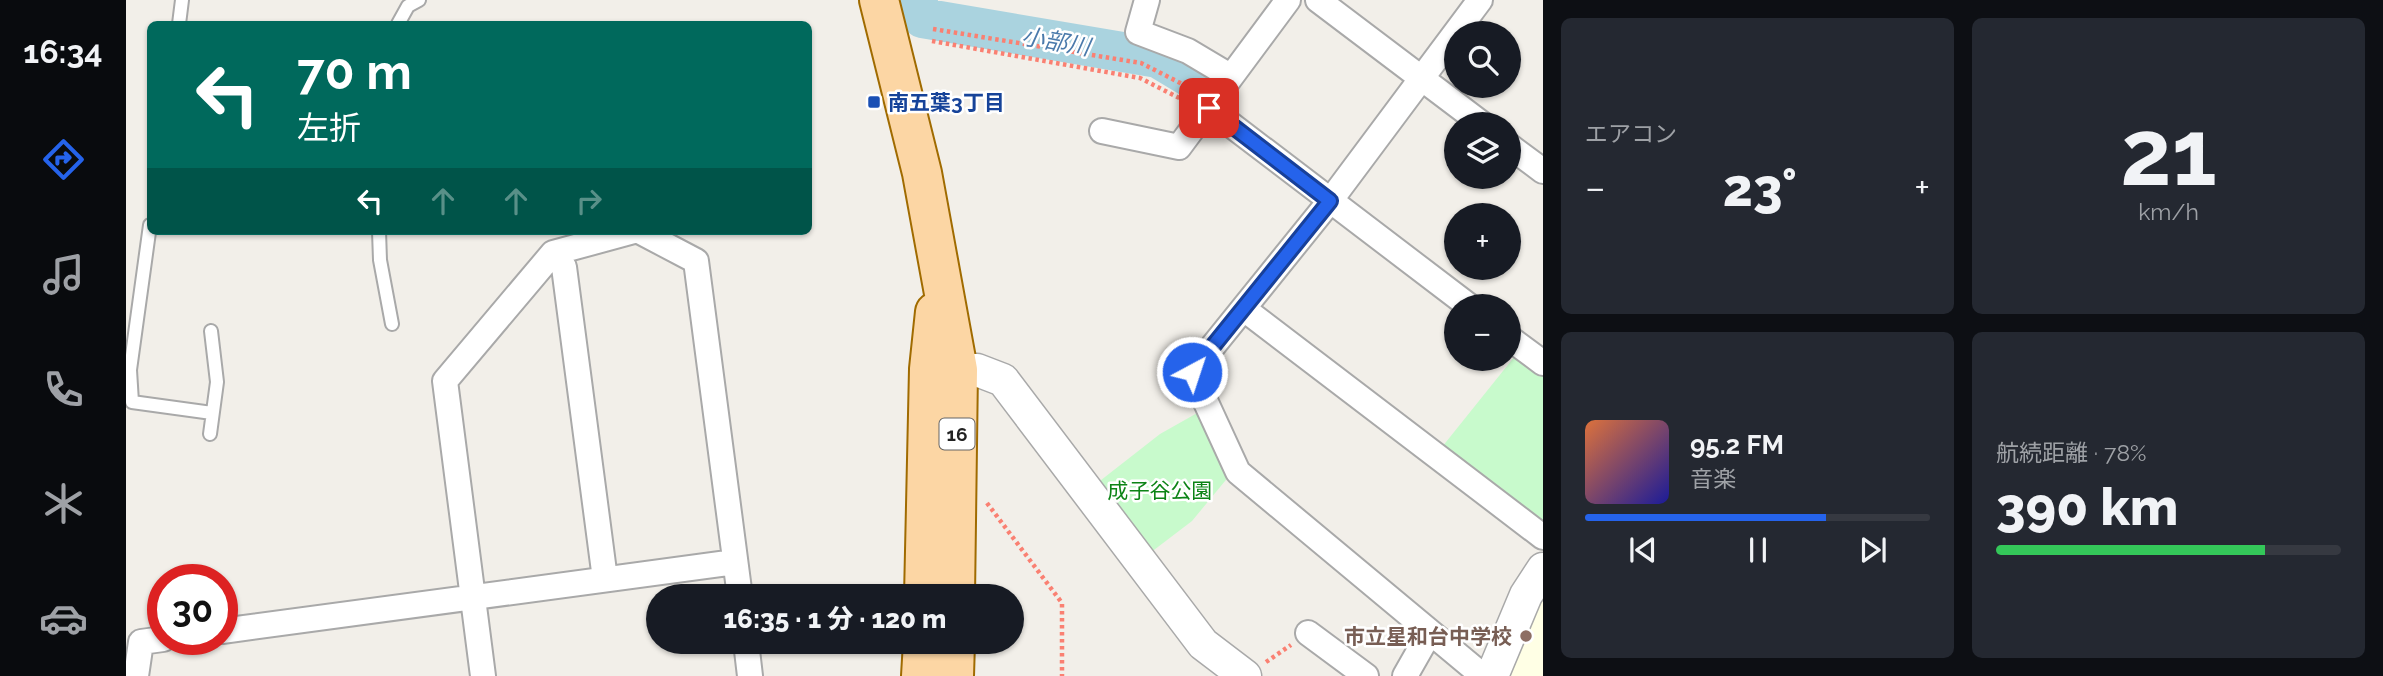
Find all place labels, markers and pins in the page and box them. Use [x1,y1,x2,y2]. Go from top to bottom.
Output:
pin [1179,78,1239,138]
place label: 南五葉3丁目 [888,90,1005,115]
marker: 南五葉3丁目 [866,94,882,110]
place label: 市立星和台中学校 [1344,624,1512,649]
marker: 市立星和台中学校 [1518,628,1534,644]

